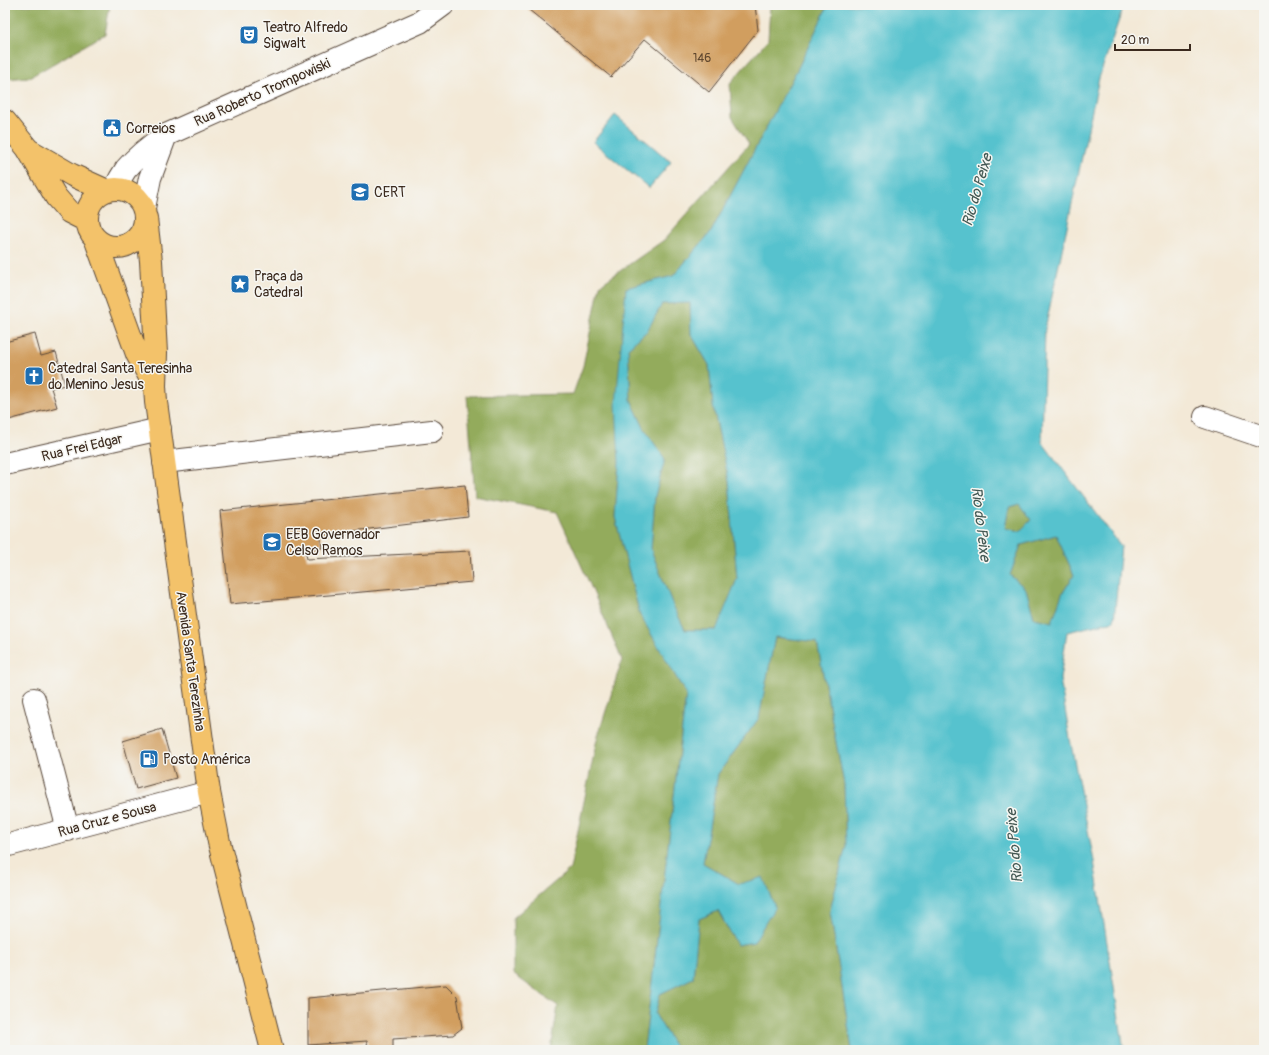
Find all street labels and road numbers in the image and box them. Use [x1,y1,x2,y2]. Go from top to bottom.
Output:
street label: Rua Roberto Trompowiski [191,55,333,130]
street label: Rua Frei Edgar [40,430,124,465]
street label: Avenida Santa Terezinha [172,590,209,732]
street label: Rua Cruz e Sousa [56,798,158,841]

